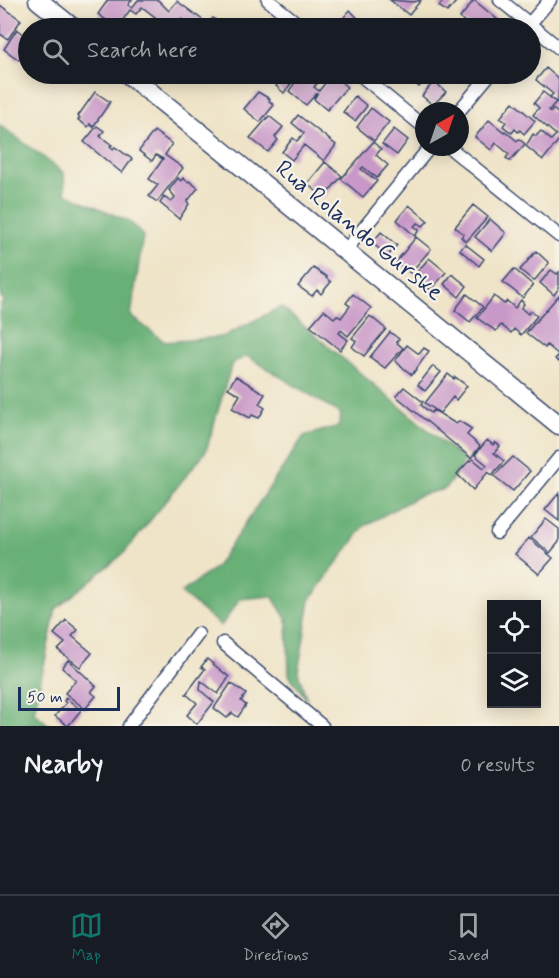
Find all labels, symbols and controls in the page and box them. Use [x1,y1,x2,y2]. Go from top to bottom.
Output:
search box [18,18,541,84]
icon: search [39,35,72,68]
text: Search here [87,37,198,65]
north arrow [415,102,469,156]
street label: Rua Rolando Gurske [269,154,450,308]
map controls [487,600,541,708]
button: locate [487,600,541,654]
button: layers [487,654,541,708]
scale bar [18,684,120,712]
text: 50 m [27,687,63,708]
text: Nearby [24,748,103,782]
text: 0 results [461,752,535,779]
tab: Map [70,909,103,966]
tab: Directions [243,909,309,966]
tab: Saved [449,909,489,966]

